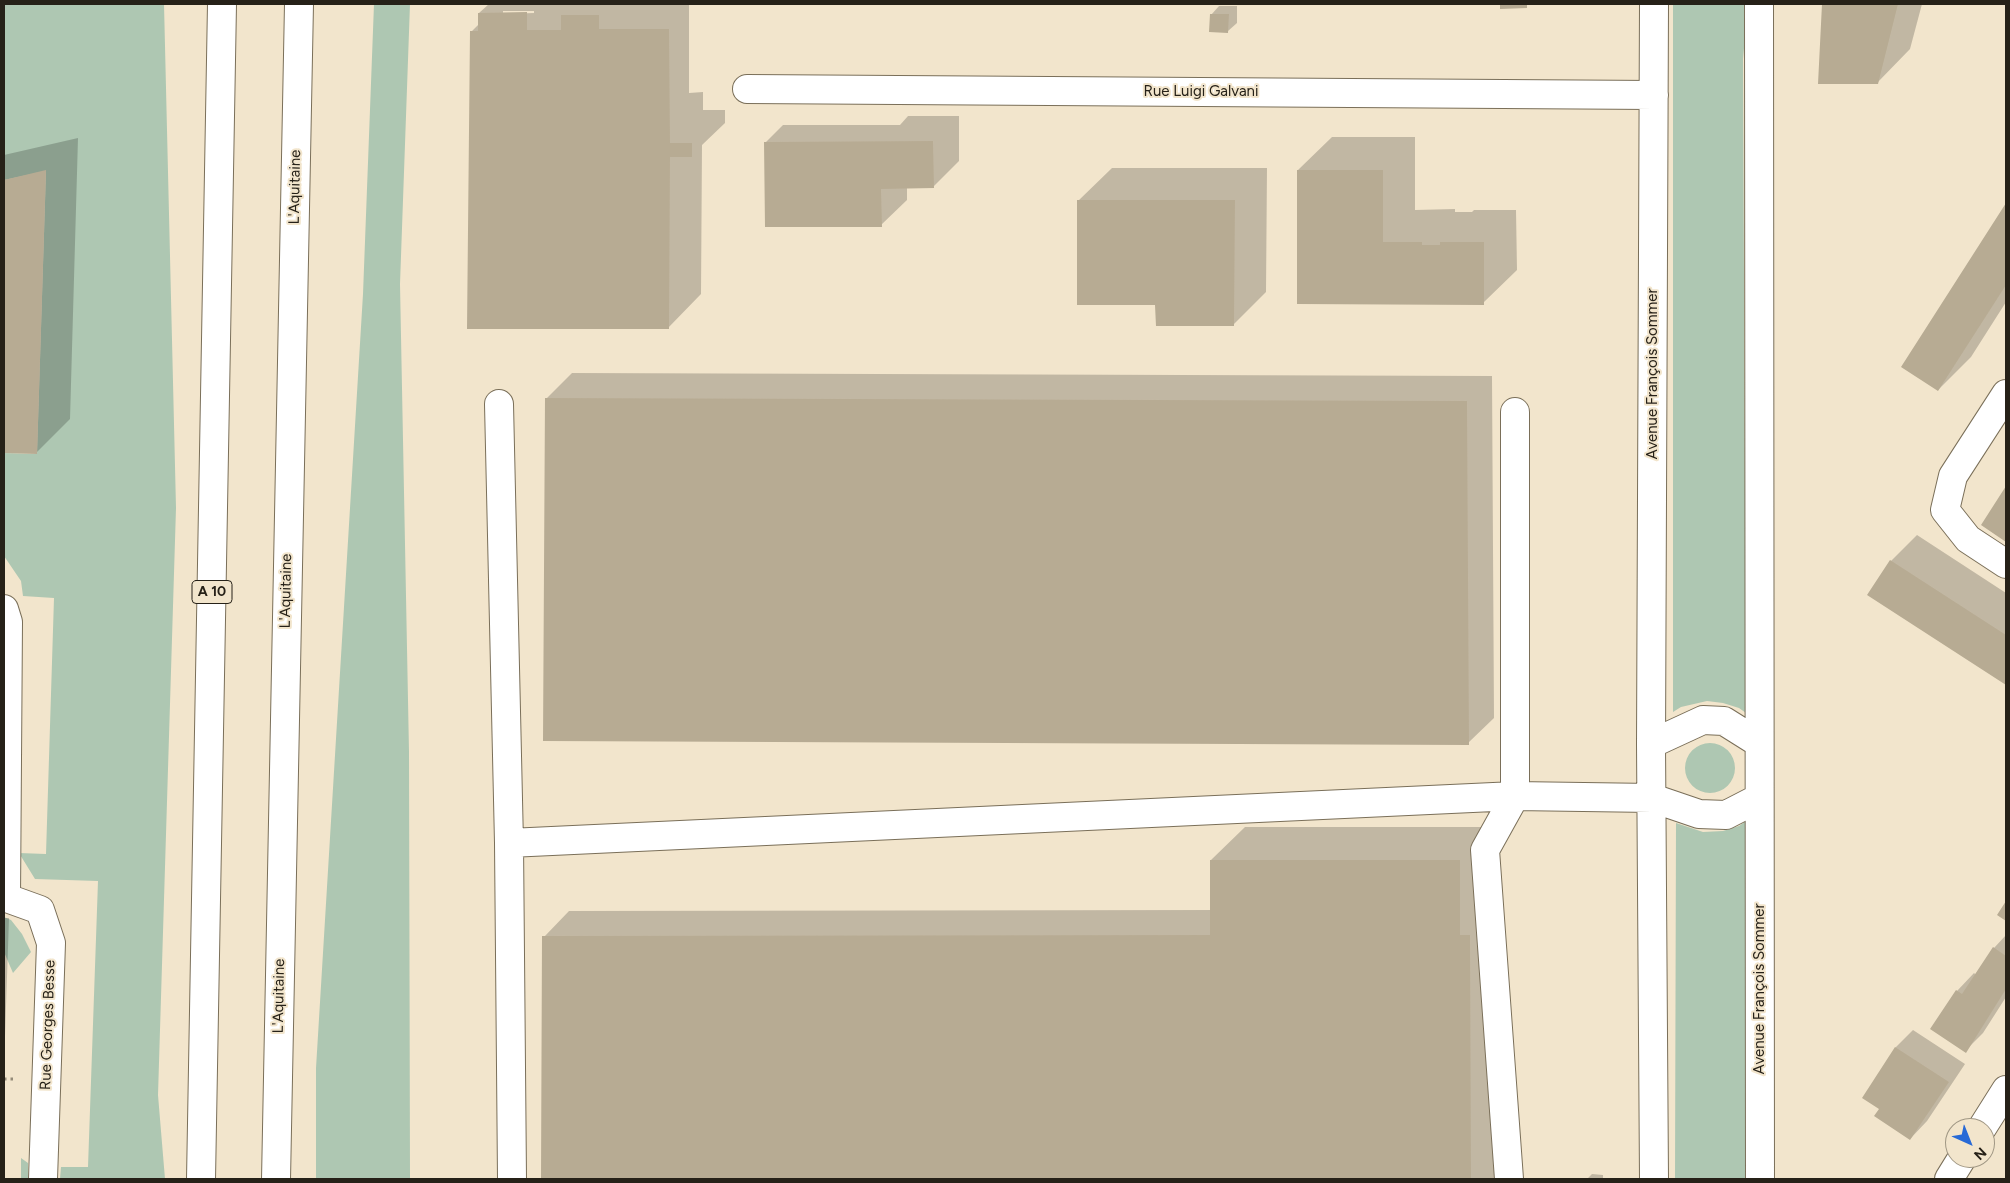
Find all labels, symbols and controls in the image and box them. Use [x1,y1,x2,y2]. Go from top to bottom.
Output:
street label: Rue Luigi Galvani [1144,83,1258,101]
street label: L'Aquitaine [285,149,305,225]
street label: Avenue François Sommer [1644,288,1662,460]
street label: L'Aquitaine [276,553,296,629]
road number: A 10 [192,580,232,604]
street label: Avenue François Sommer [1751,903,1769,1075]
street label: L'Aquitaine [269,958,289,1034]
street label: Rue Georges Besse [37,960,59,1090]
north arrow [1945,1118,1995,1168]
text: N [1970,1144,1990,1163]

